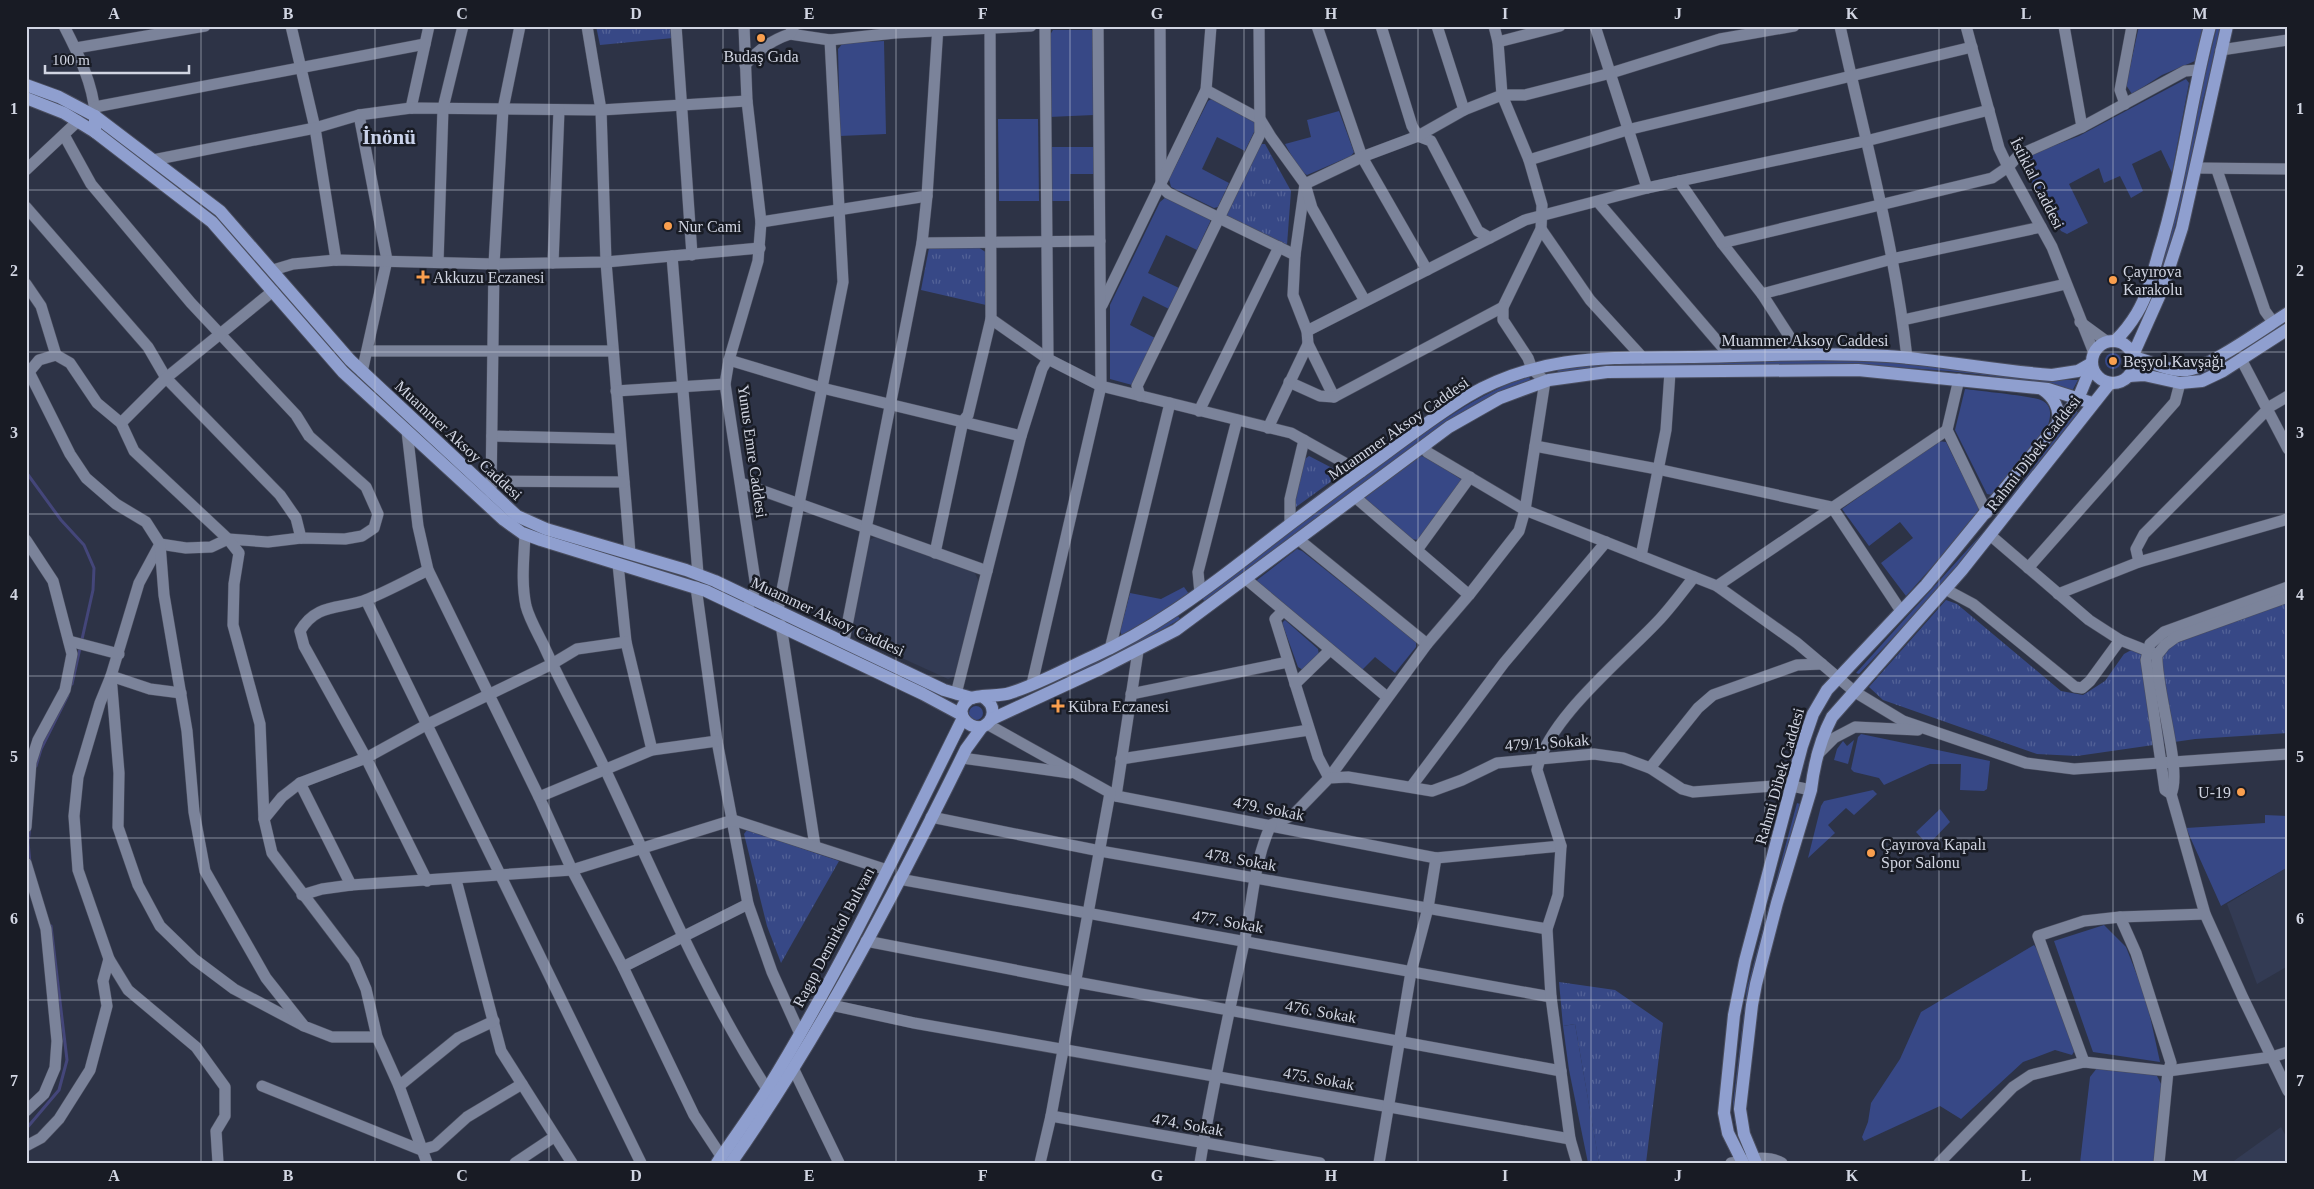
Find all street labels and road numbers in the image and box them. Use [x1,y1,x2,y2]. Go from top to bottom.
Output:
street label: İstiklal Caddesi [2007,135,2068,232]
street label: Muammer Aksoy Caddesi [1721,332,1889,350]
street label: Muammer Aksoy Caddesi [1325,373,1473,484]
street label: Muammer Aksoy Caddesi [391,377,526,505]
street label: Yunus Emre Caddesi [735,383,770,519]
street label: Rahmi Dibek Caddesi [1983,392,2084,514]
street label: Muammer Aksoy Caddesi [748,573,908,661]
street label: Rahmi Dibek Caddesi [1752,705,1807,846]
street label: 479/1. Sokak [1504,731,1590,754]
street label: 479. Sokak [1232,793,1306,824]
street label: 478. Sokak [1204,845,1278,874]
street label: Ragıp Demirkol Bulvarı [789,864,879,1010]
street label: 477. Sokak [1191,907,1265,936]
street label: 476. Sokak [1284,997,1358,1026]
street label: 475. Sokak [1282,1064,1356,1093]
street label: 474. Sokak [1151,1110,1225,1139]

